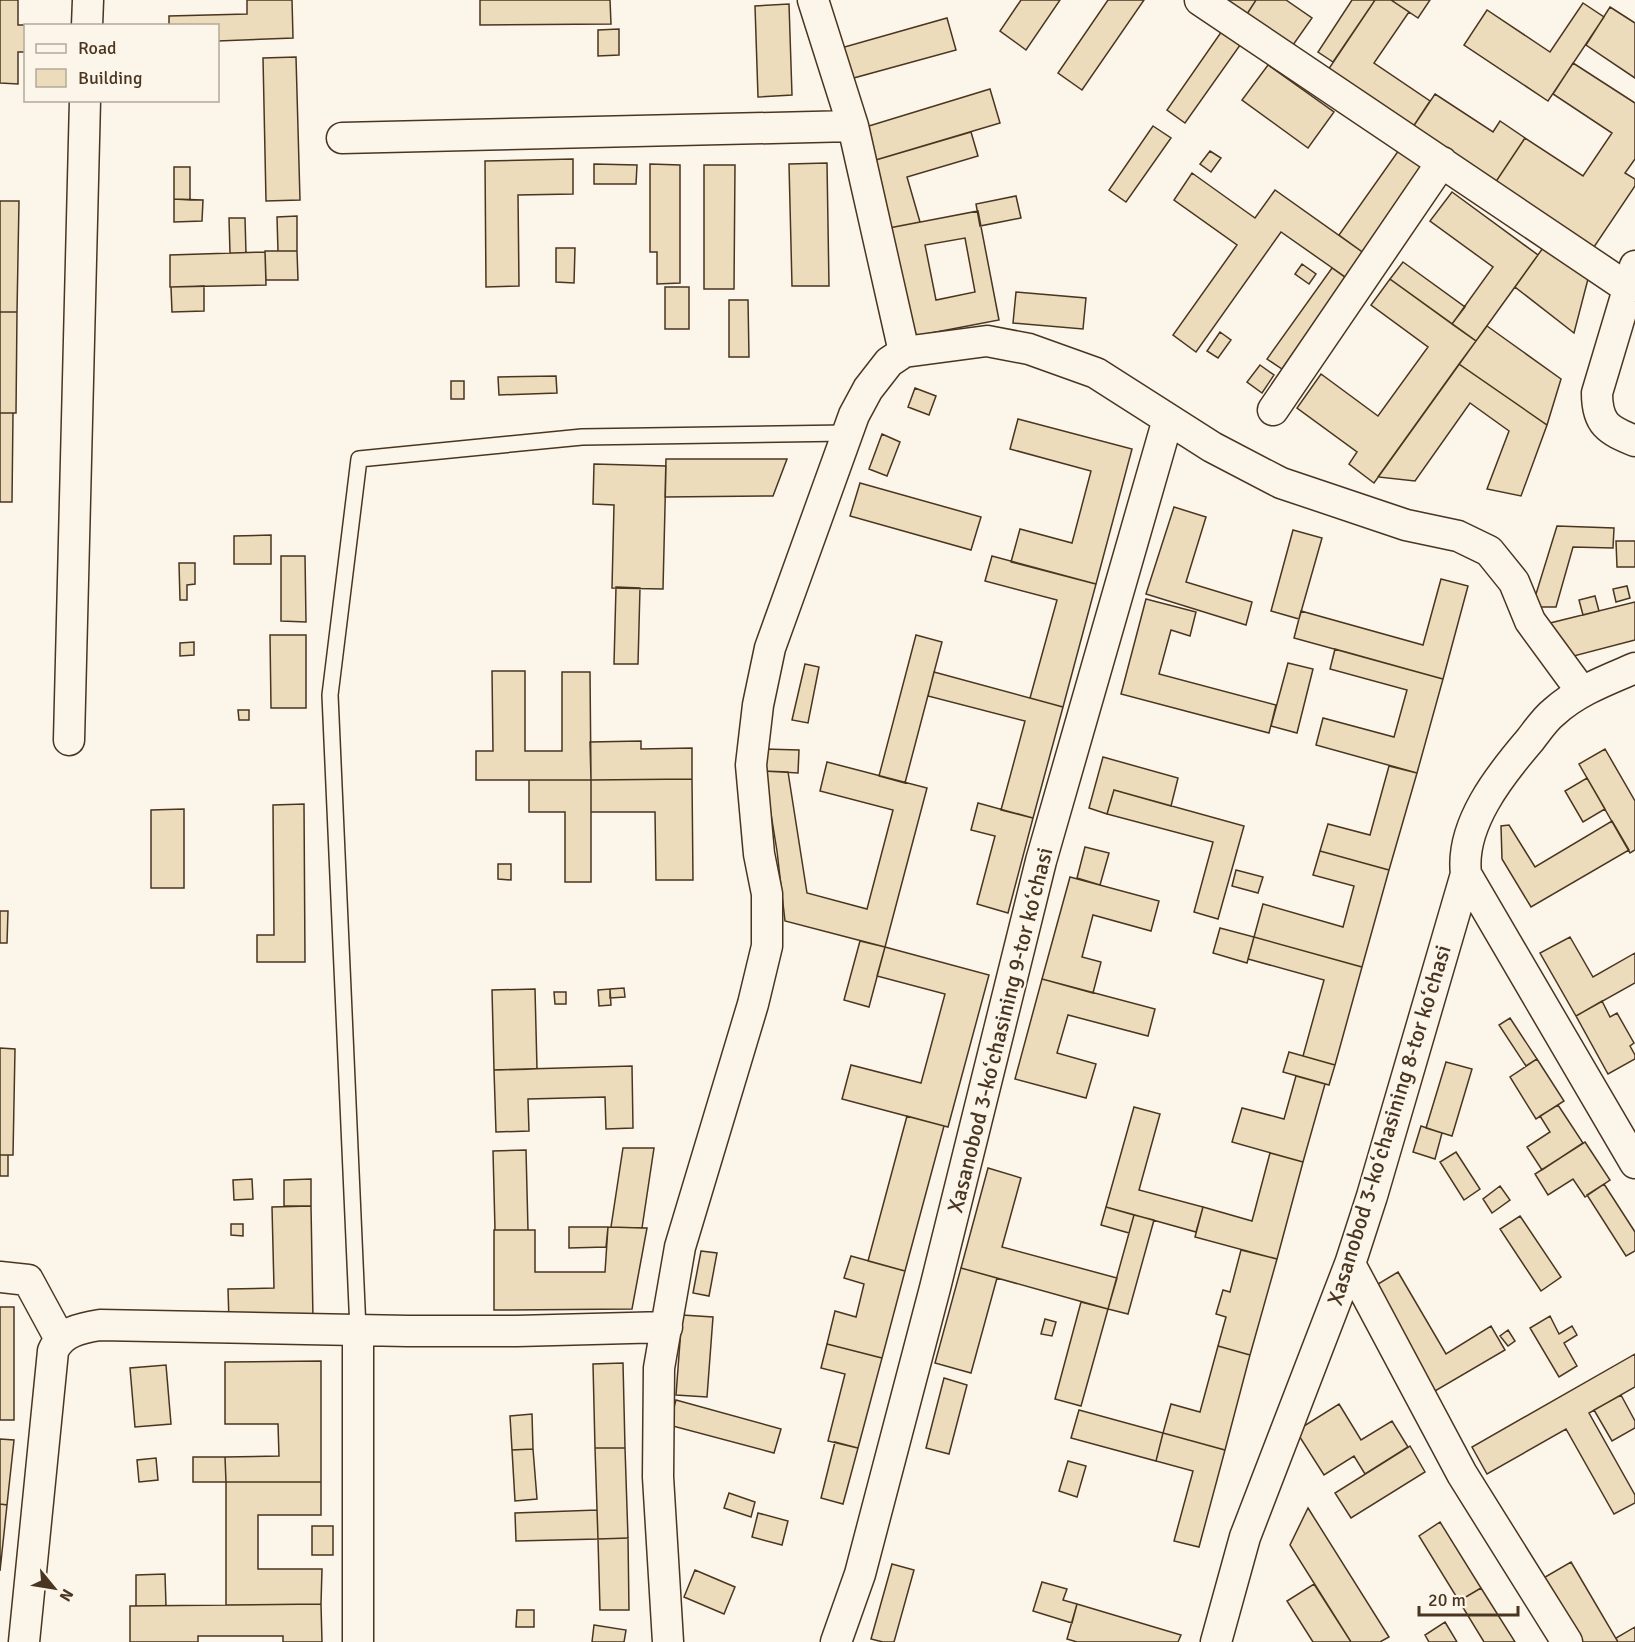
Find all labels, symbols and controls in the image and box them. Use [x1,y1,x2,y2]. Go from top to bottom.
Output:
legend [24,24,219,102]
text: Road [78,37,117,59]
text: Building [78,67,142,89]
street label: Xasanobod 3-koʻchasining 9-tor koʻchasi [941,845,1059,1215]
street label: Xasanobod 3-koʻchasining 8-tor koʻchasi [1321,942,1457,1308]
north arrow [24,1558,84,1618]
scale bar [1419,1579,1518,1617]
text: N [55,1585,78,1605]
text: 20 m [1428,1589,1466,1611]

